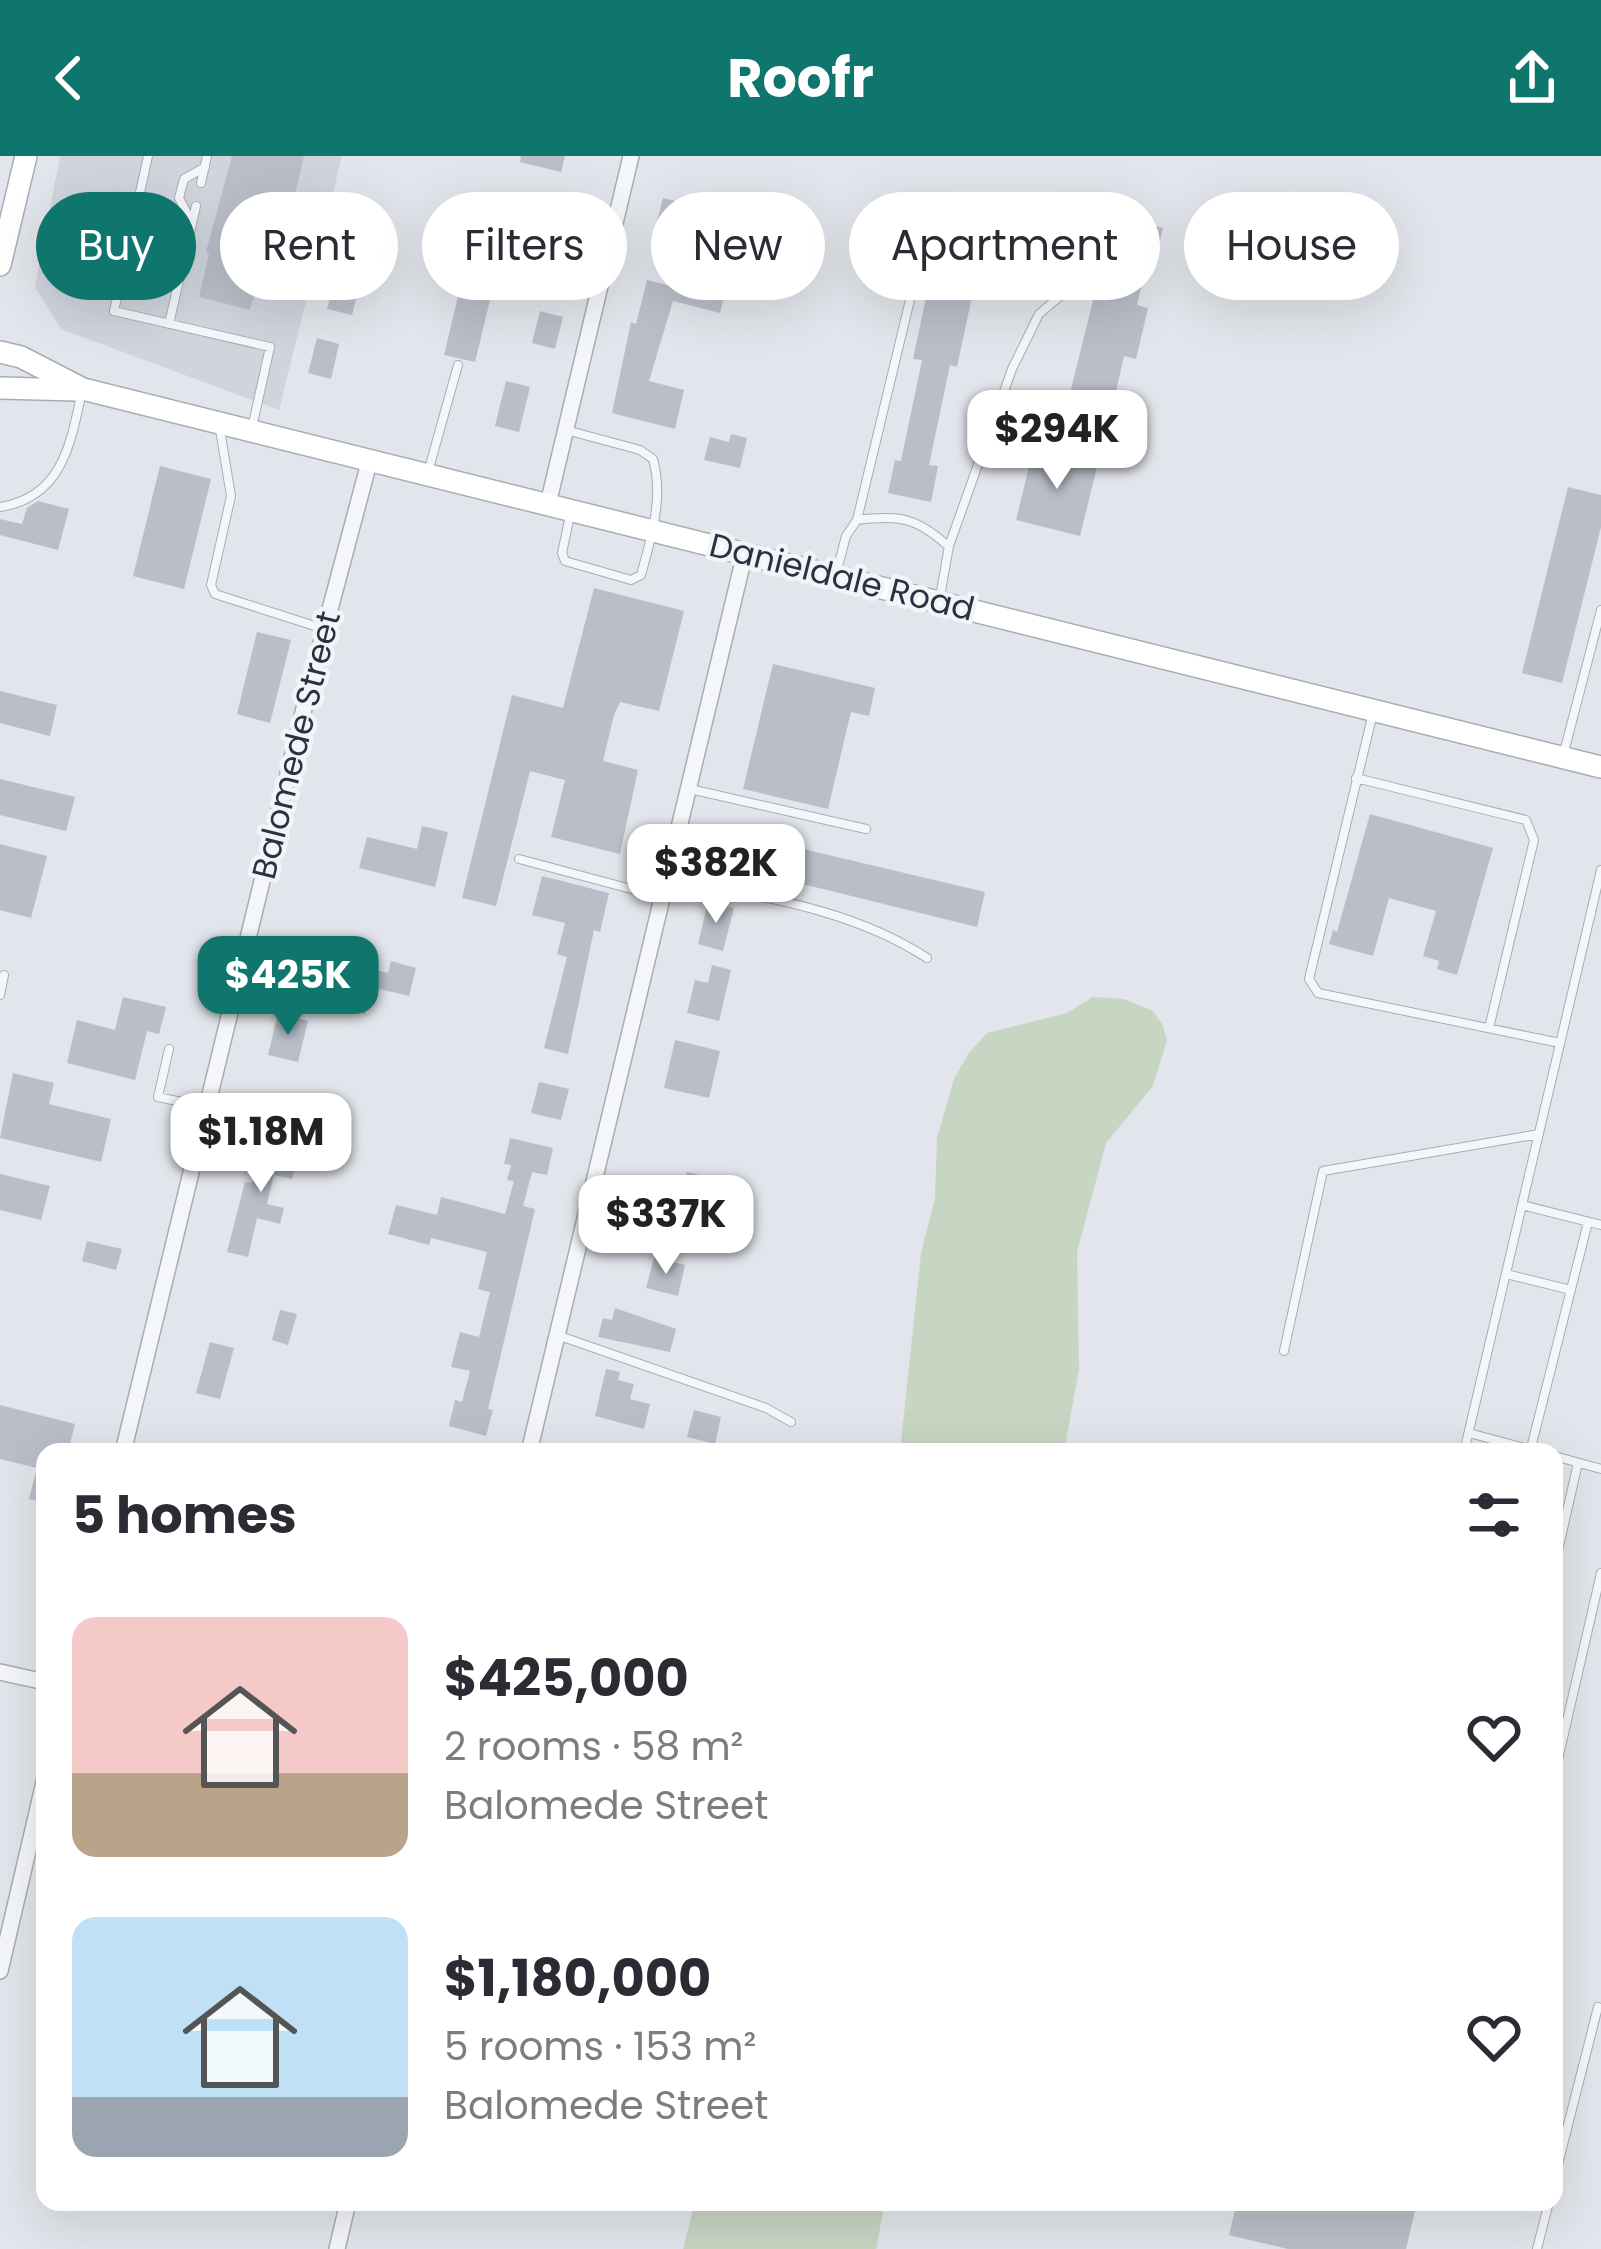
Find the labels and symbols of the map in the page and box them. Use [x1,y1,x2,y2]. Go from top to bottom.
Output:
pin: $294K [973,390,1141,492]
street label: Danieldale Road [705,521,979,633]
street label: Balomede Street [240,606,352,884]
pin: $382K [632,824,800,926]
pin: $425K [204,936,372,1038]
pin: $1.18M [163,1093,359,1195]
pin: $337K [582,1175,750,1277]

